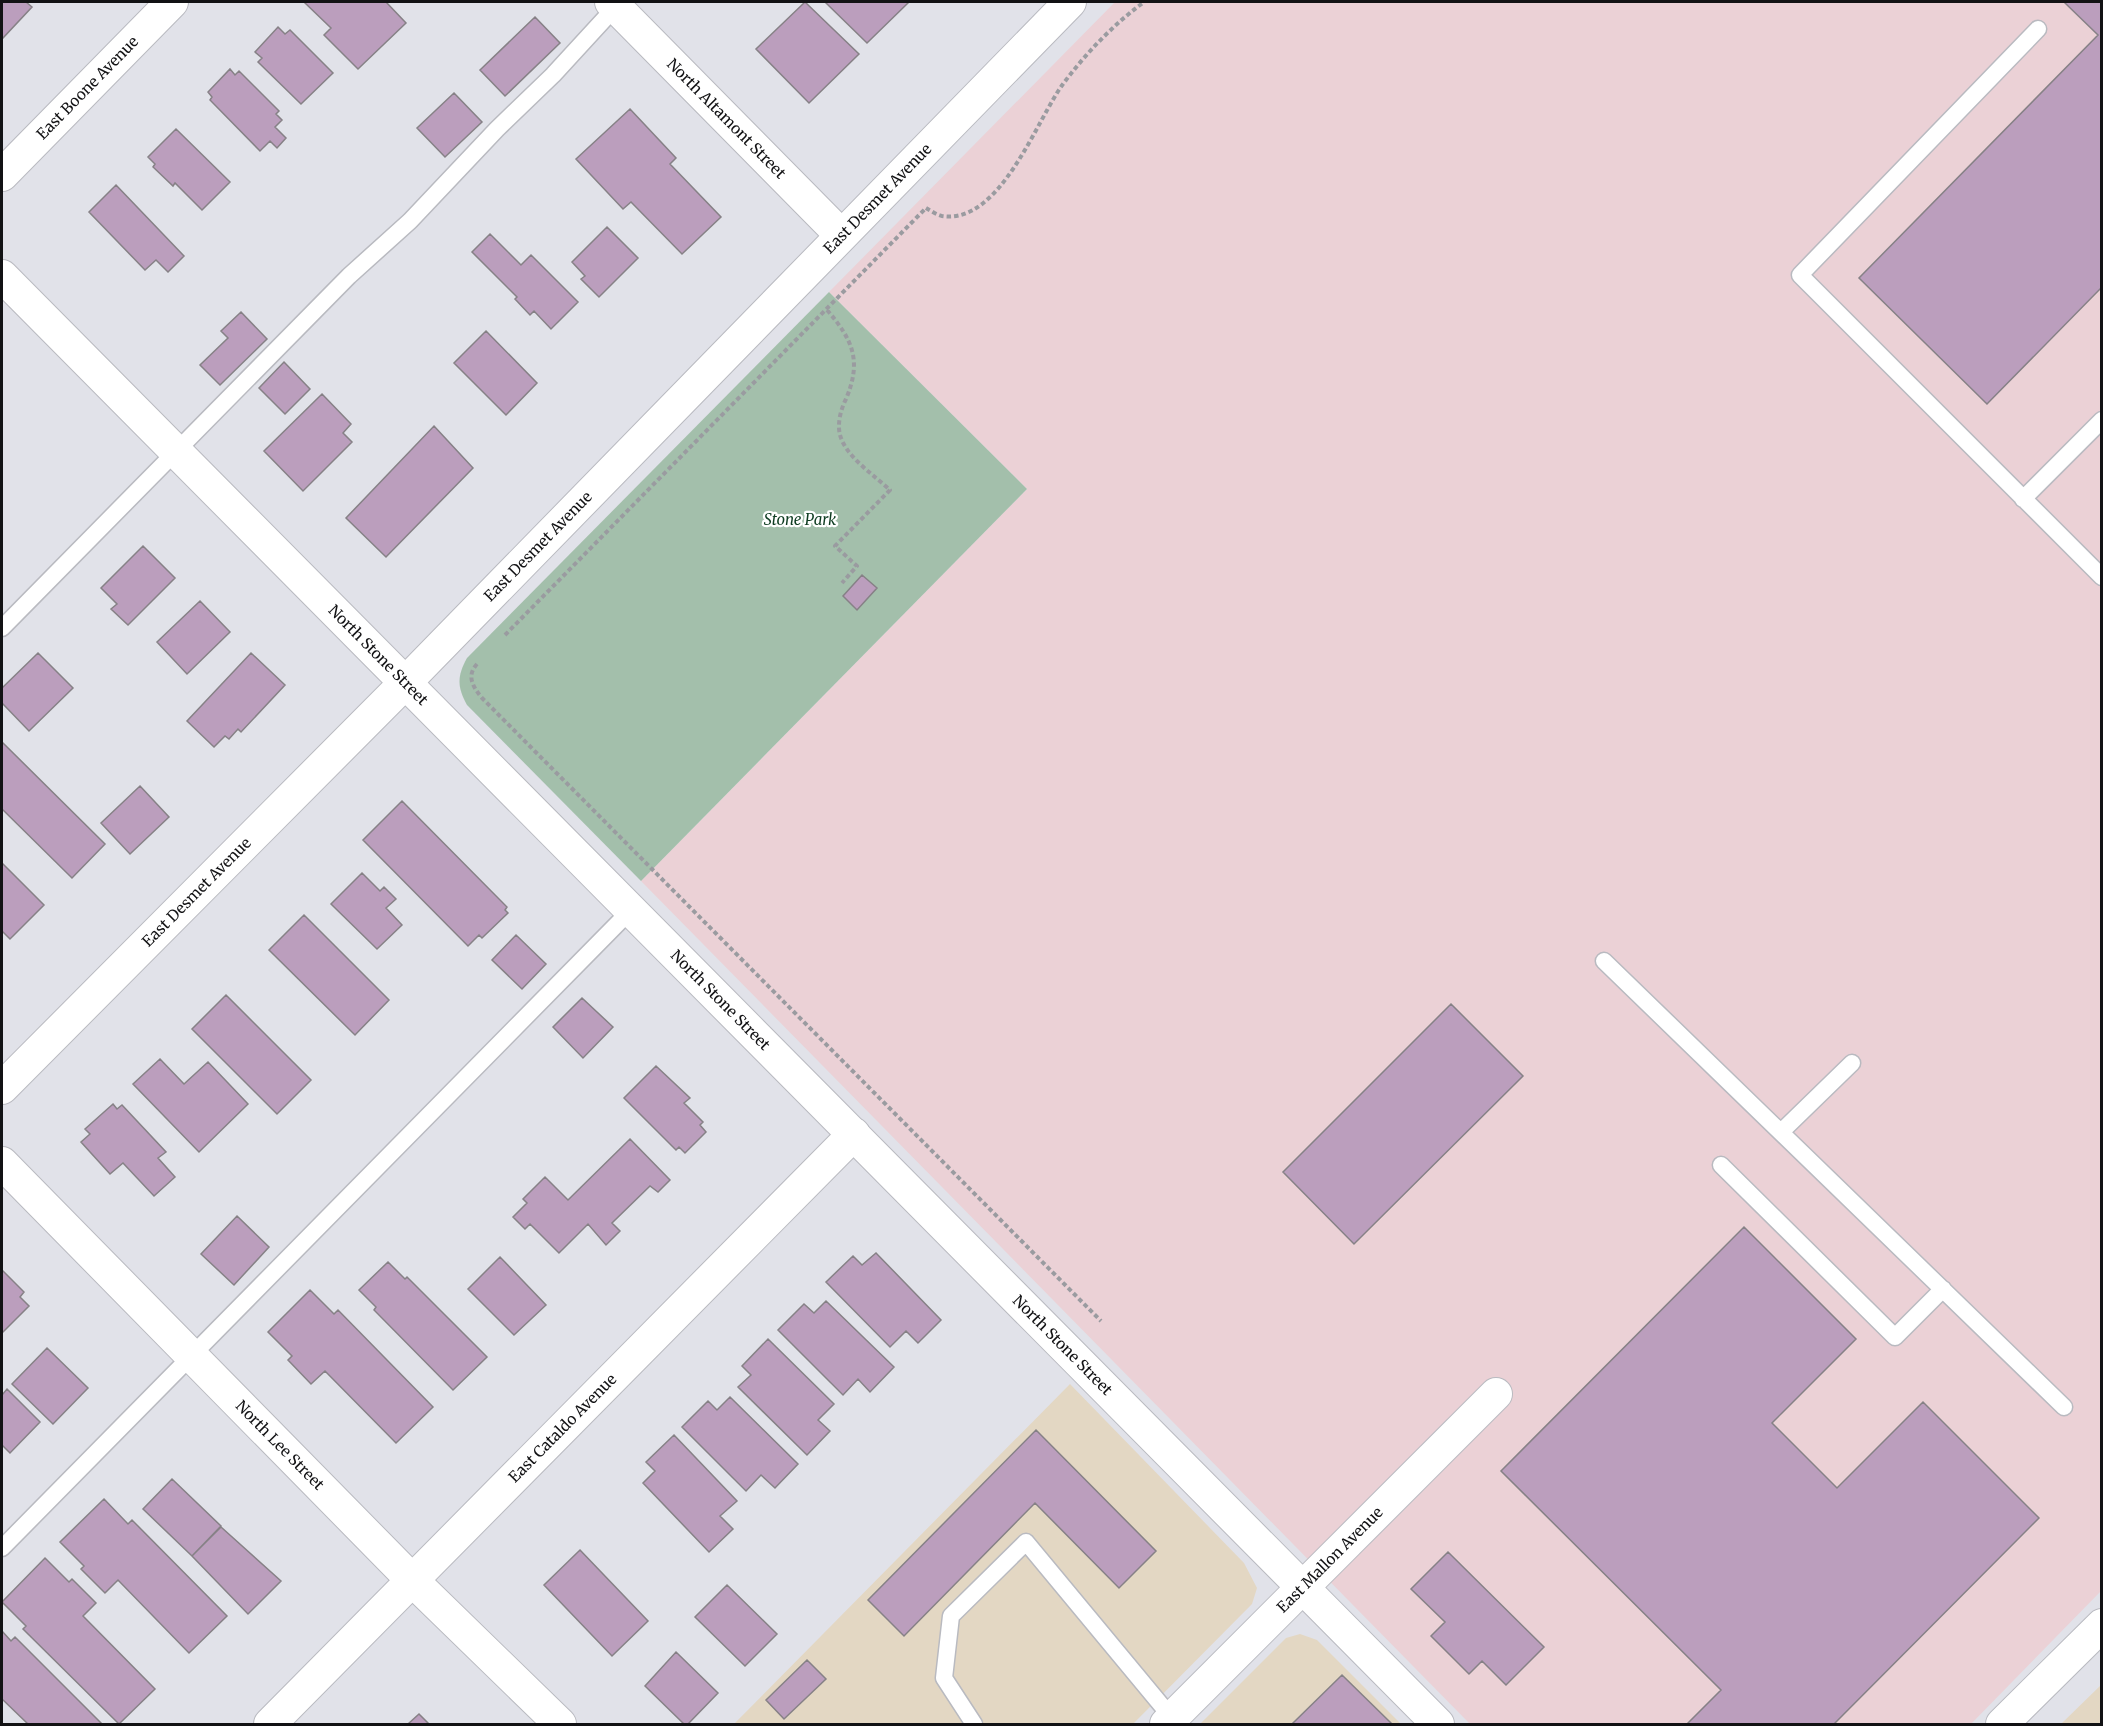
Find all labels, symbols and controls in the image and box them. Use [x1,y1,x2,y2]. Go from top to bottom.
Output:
street label: East Boone Avenue [32,32,142,143]
street label: North Altamont Street [663,54,790,182]
street label: East Desmet Avenue [819,139,936,258]
street label: East Desmet Avenue [480,487,596,605]
park label: Stone Park [764,510,837,529]
street label: North Stone Street [325,601,432,709]
street label: East Desmet Avenue [138,833,255,951]
street label: North Stone Street [667,946,774,1054]
street label: North Stone Street [1009,1291,1117,1399]
street label: East Cataldo Avenue [504,1369,620,1486]
street label: North Lee Street [232,1396,328,1494]
street label: East Mallon Avenue [1273,1502,1387,1617]

